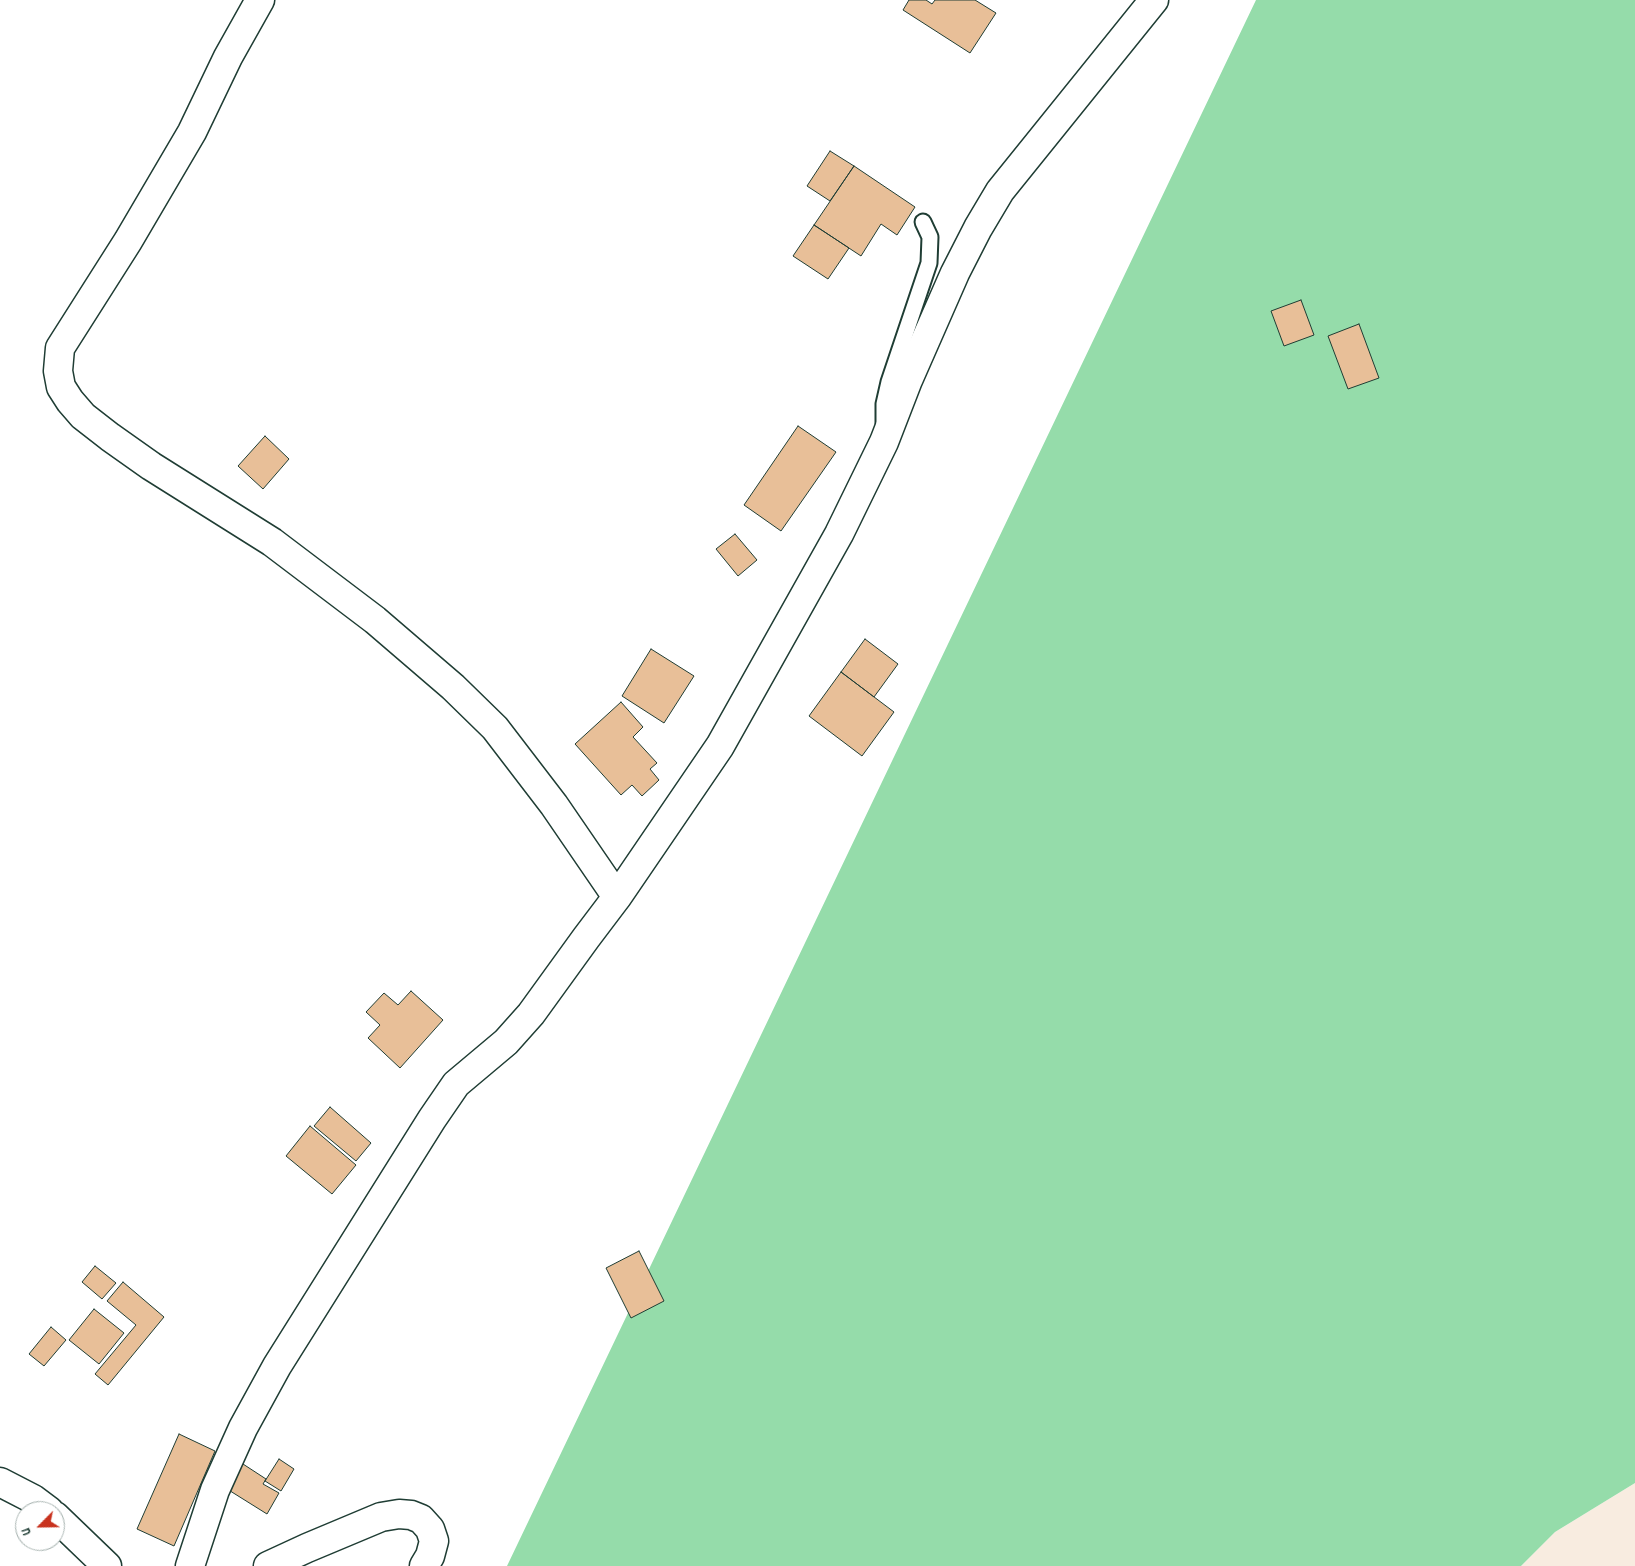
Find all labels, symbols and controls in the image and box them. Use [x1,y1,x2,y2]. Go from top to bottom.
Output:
north arrow [15,1501,65,1551]
text: U [17,1524,38,1538]

